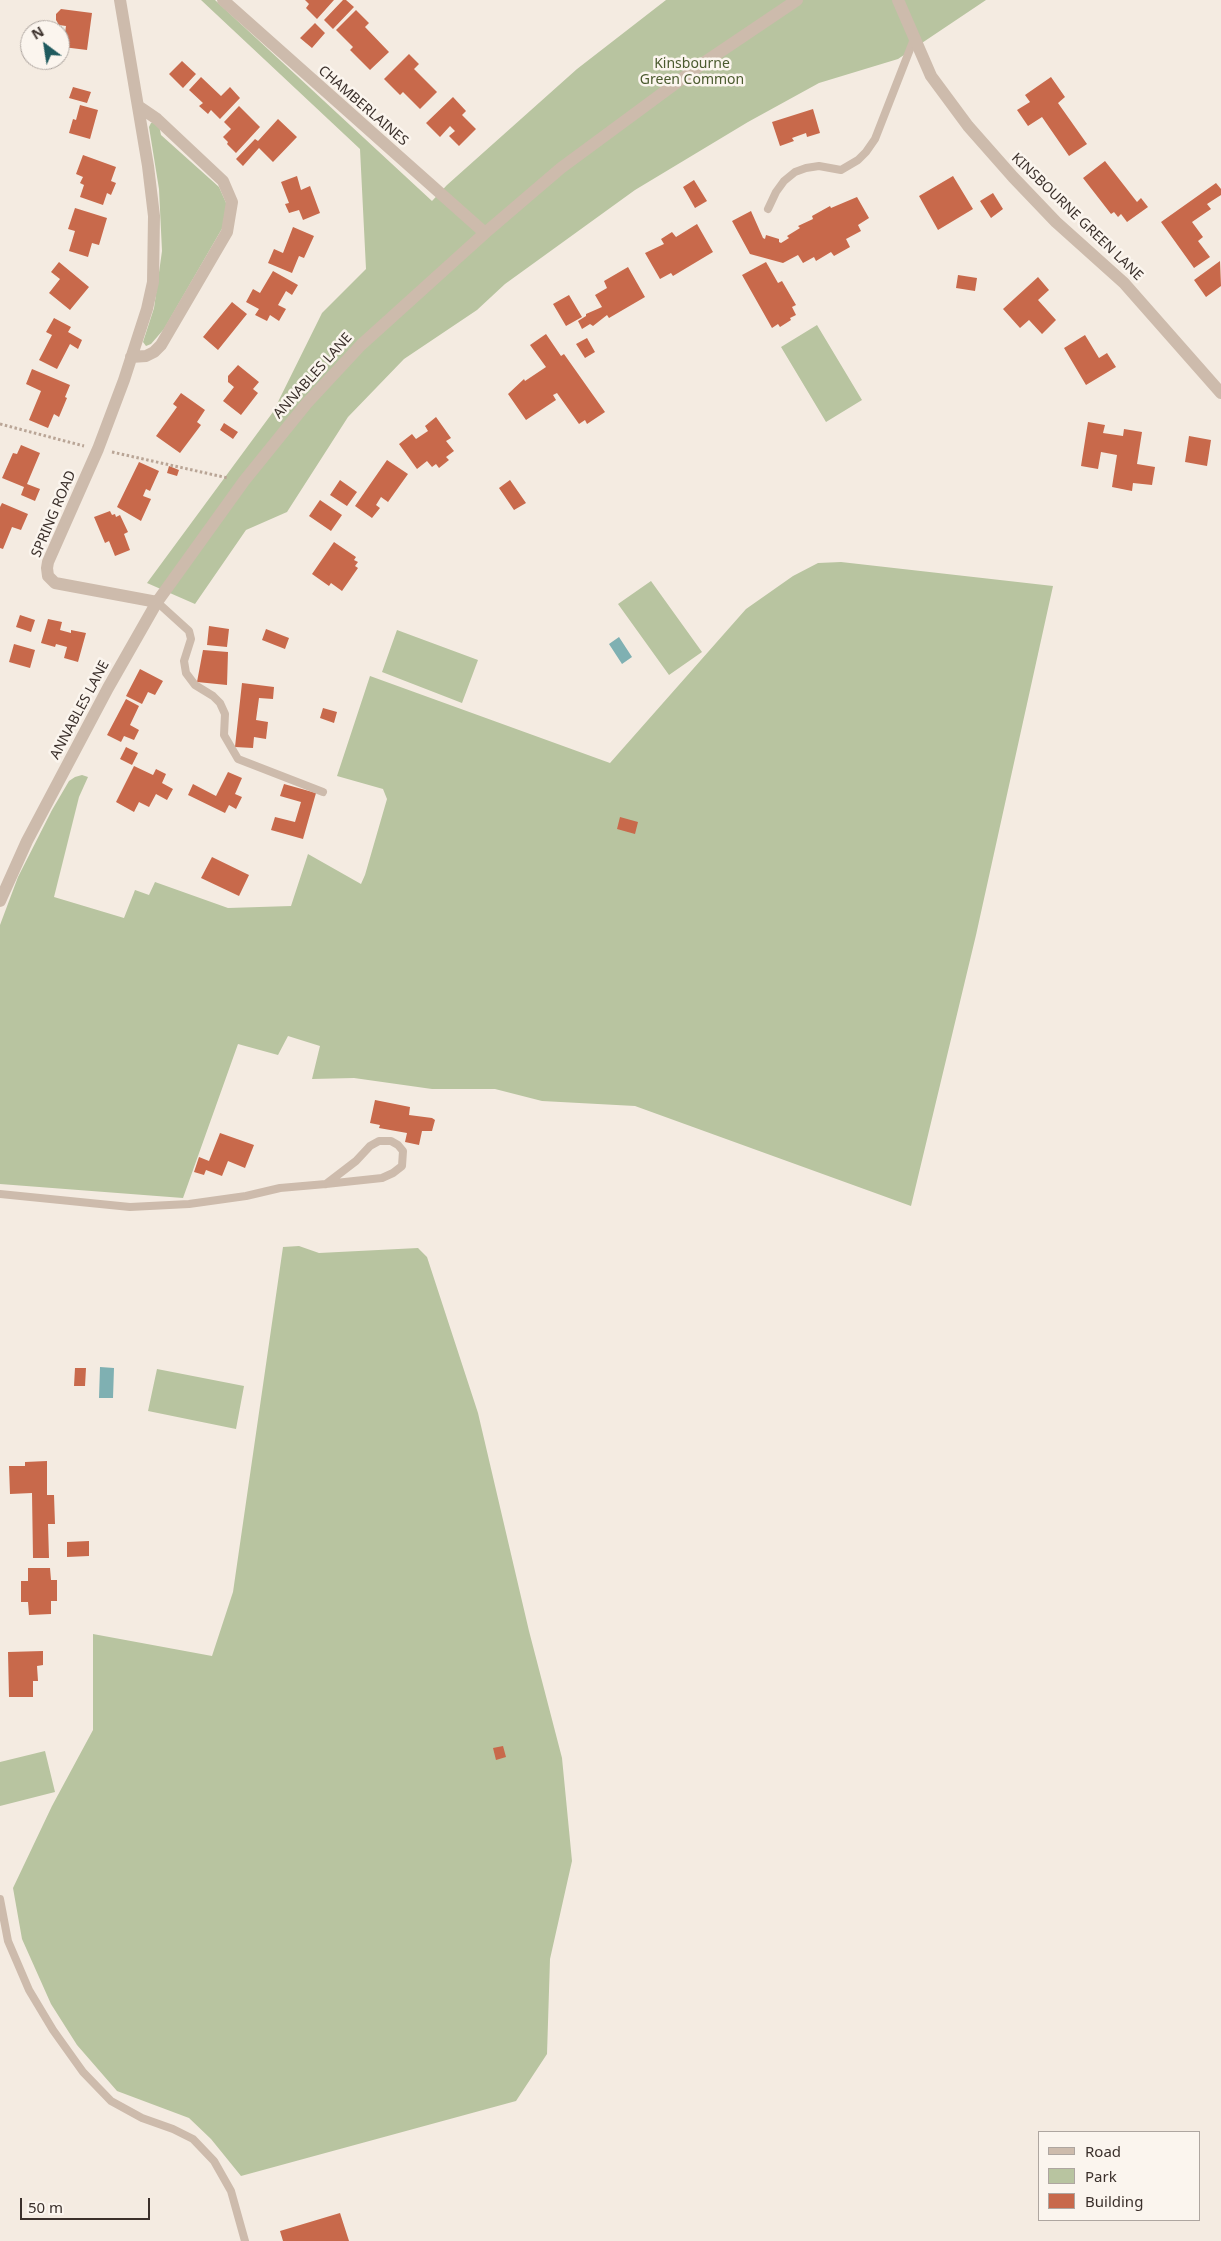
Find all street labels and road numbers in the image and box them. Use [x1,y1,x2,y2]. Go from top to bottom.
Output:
street label: CHAMBERLAINES [315,62,411,150]
street label: KINSBOURNE GREEN LANE [1008,150,1146,284]
street label: ANNABLES LANE [270,330,356,422]
street label: SPRING ROAD [28,468,80,560]
street label: ANNABLES LANE [47,658,113,762]

